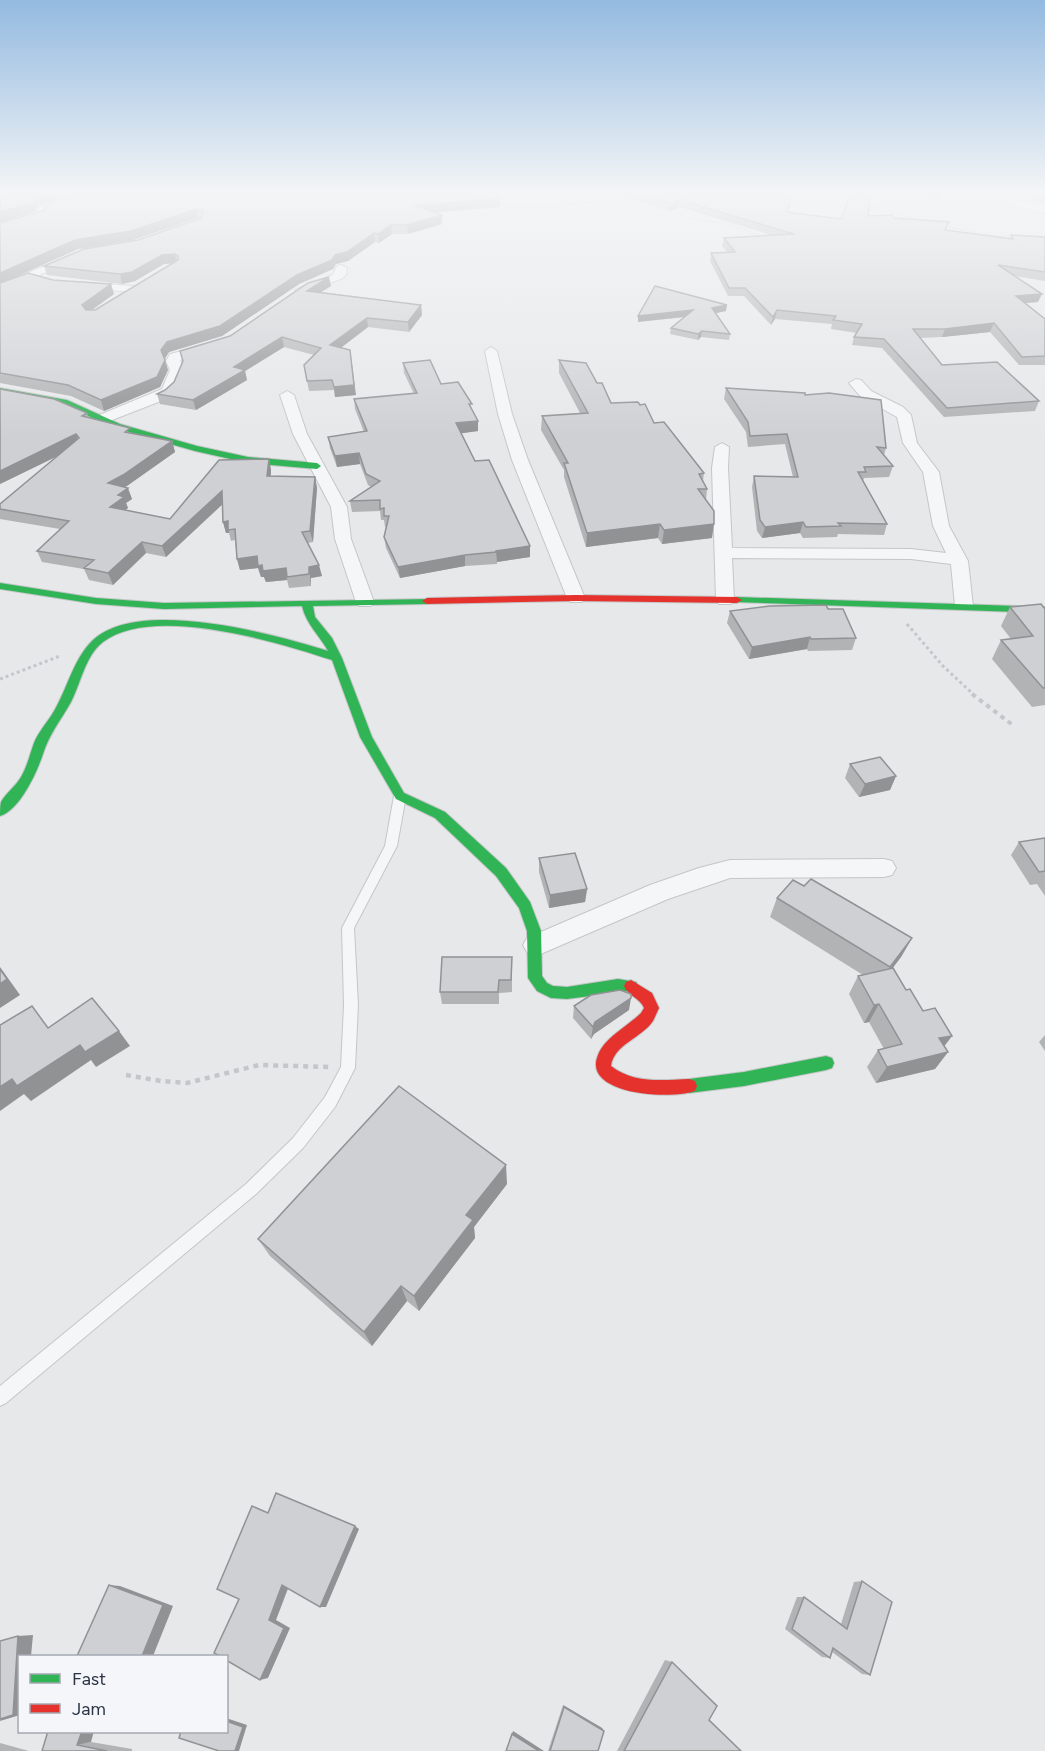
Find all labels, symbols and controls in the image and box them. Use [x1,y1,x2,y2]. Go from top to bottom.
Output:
legend [18,1655,228,1733]
text: Fast [72,1668,106,1690]
text: Jam [72,1698,106,1720]

